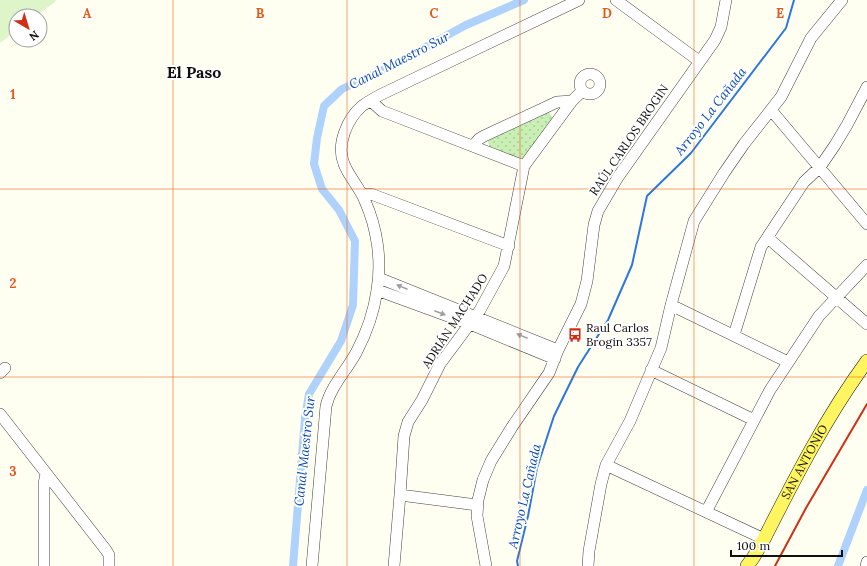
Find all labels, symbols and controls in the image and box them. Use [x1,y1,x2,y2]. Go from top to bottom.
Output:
text: A [83,5,92,22]
text: B [256,5,265,22]
text: C [430,5,439,22]
text: D [602,5,612,22]
text: E [776,5,784,22]
north arrow [8,8,48,48]
text: N [26,28,42,44]
water label: Canal Maestro Sur [346,28,452,93]
district label: El Paso [167,62,221,82]
water label: Arroyo La Cañada [670,63,751,159]
street label: RAÚL CARLOS BROGIN [586,81,671,198]
text: 1 [10,86,16,103]
street label: ADRIÁN MACHADO [418,271,491,372]
text: 2 [10,275,17,292]
one-way arrow [395,284,407,290]
one-way arrow [435,310,447,316]
place label: Raul Carlos Brogin 3357 [586,320,652,349]
bus stop icon: Raul Carlos Brogin 3357 [567,327,583,343]
one-way arrow [516,332,528,338]
water label: Canal Maestro Sur [290,395,319,507]
street label: SAN ANTONIO [778,422,831,502]
water label: Arroyo La Cañada [504,441,545,551]
text: 3 [9,463,17,480]
scale bar [731,532,842,558]
text: 100 m [737,538,770,553]

